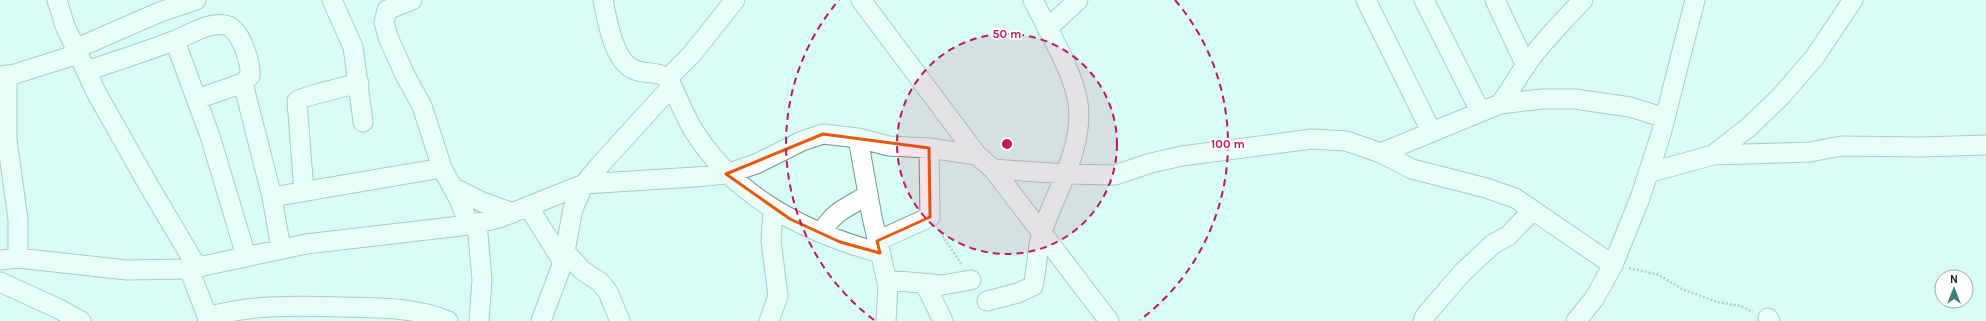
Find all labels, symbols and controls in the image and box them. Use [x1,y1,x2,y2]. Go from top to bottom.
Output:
text: 50 m [993,27,1022,41]
centre of rings [1000,137,1014,151]
text: 100 m [1211,137,1245,151]
north arrow [1934,269,1974,309]
text: N [1950,273,1958,286]

